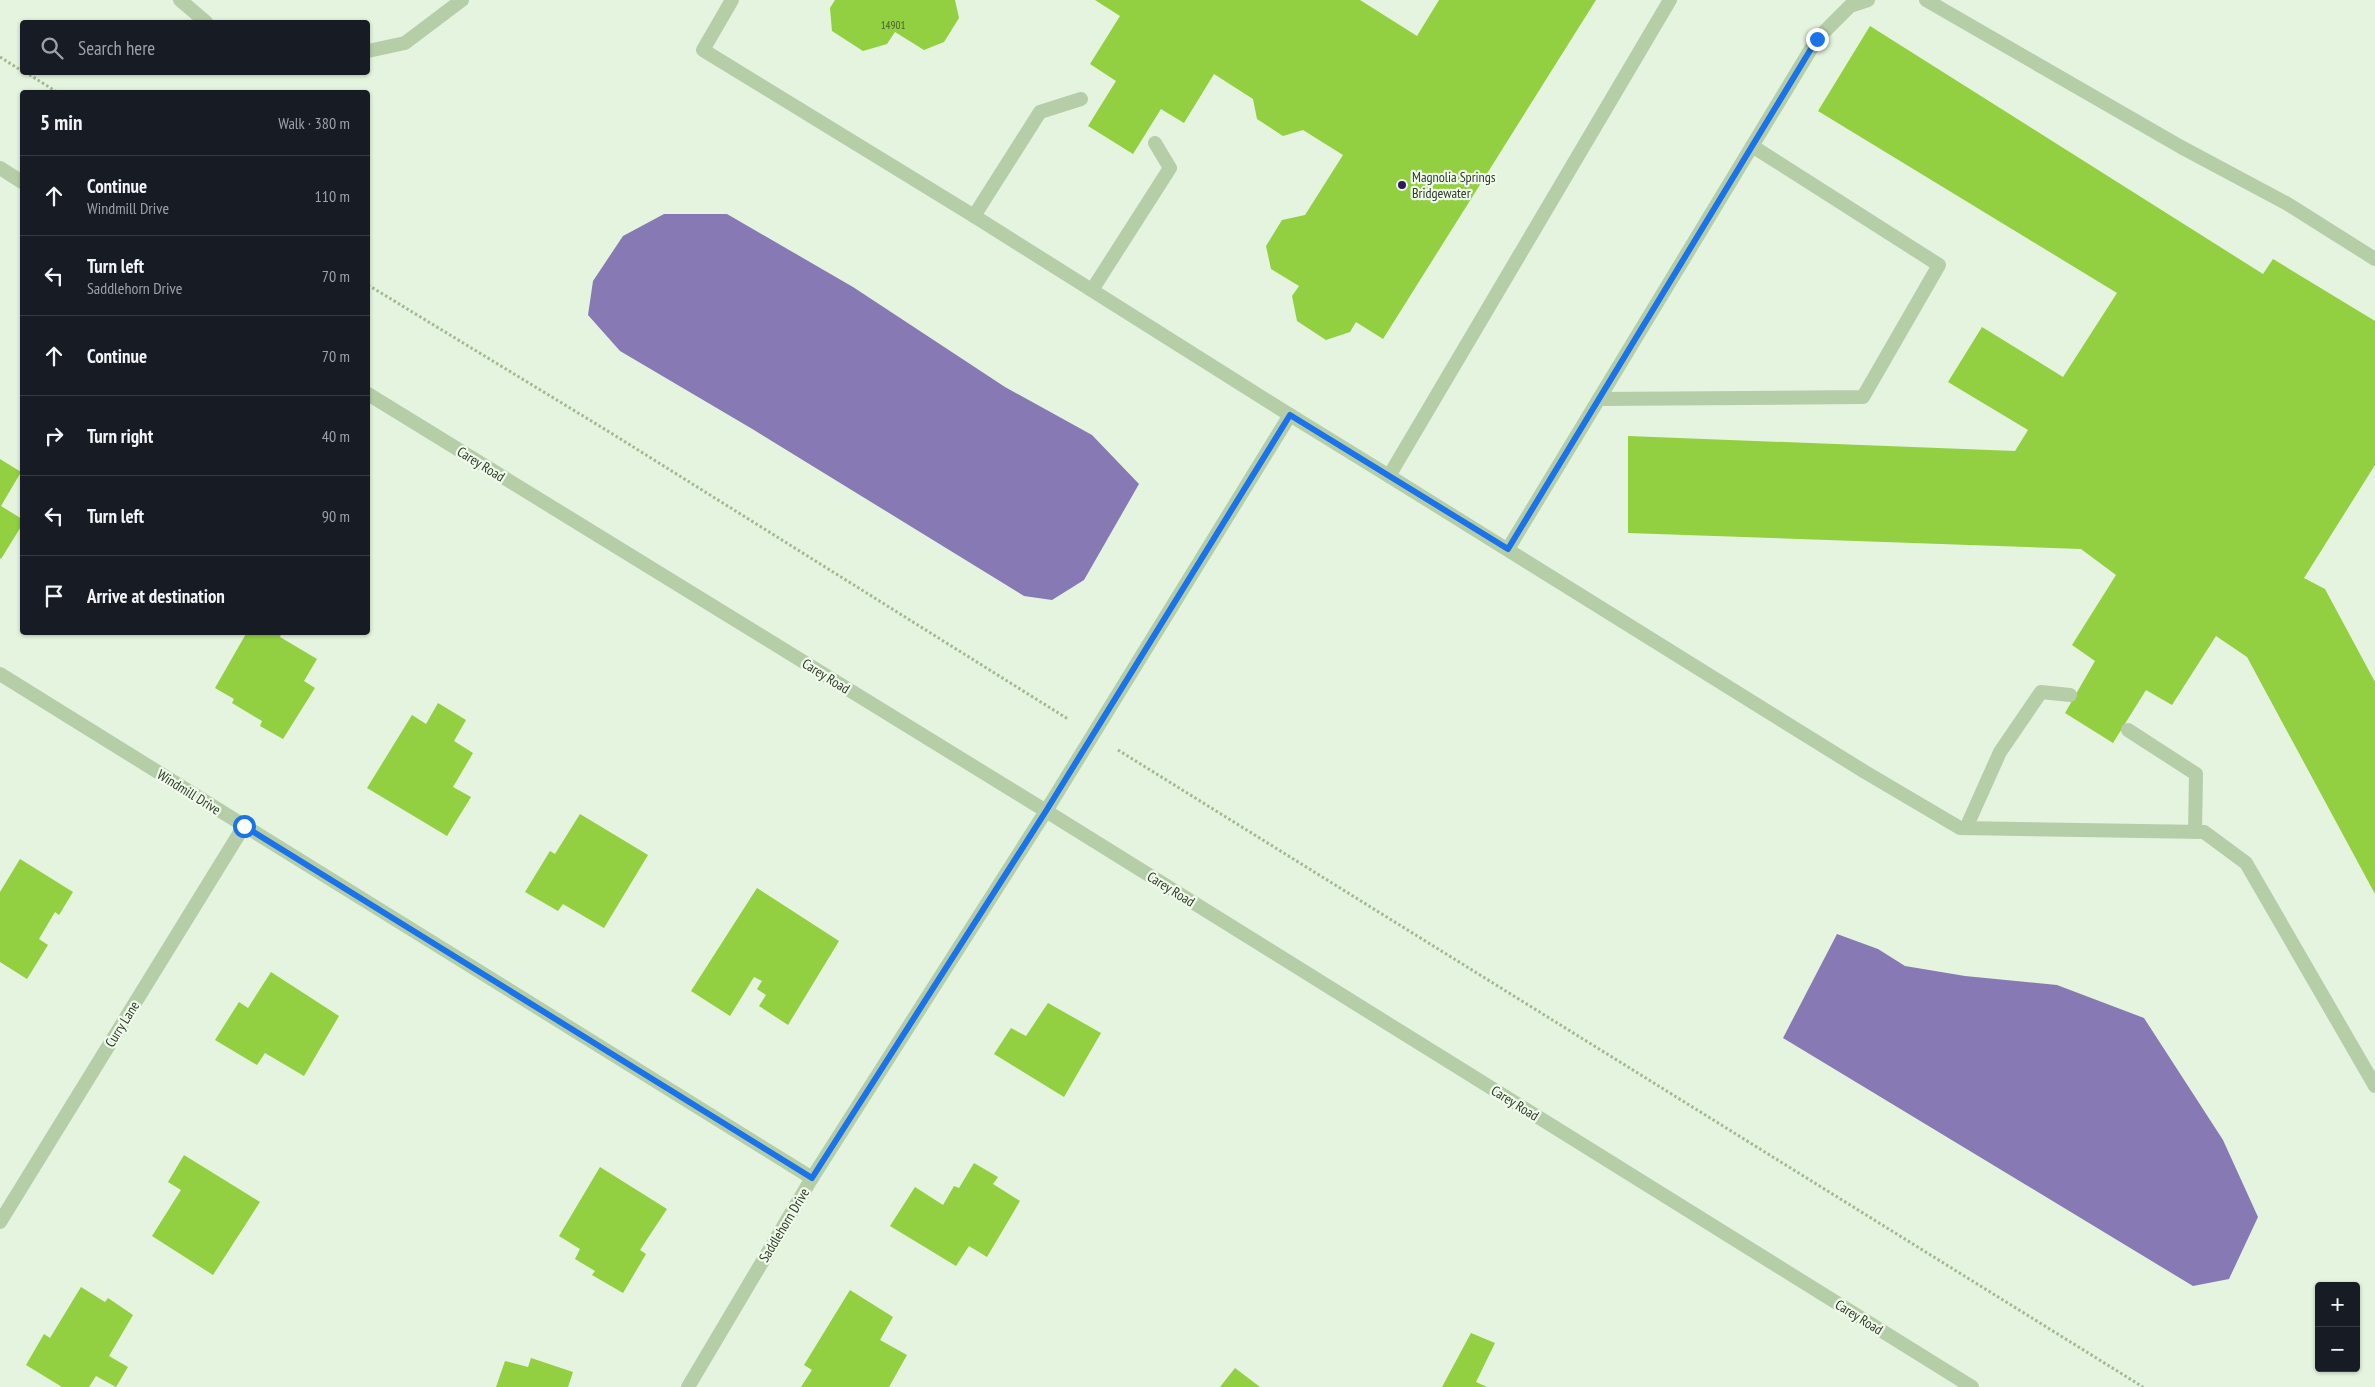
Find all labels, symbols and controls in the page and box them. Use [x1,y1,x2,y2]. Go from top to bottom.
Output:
house number: 14901 [881,18,905,32]
search box [20,20,370,75]
route end [1806,28,1829,51]
icon: search [38,34,66,62]
text: Search here [78,36,155,60]
text: 5 min [40,109,82,136]
text: Walk · 380 m [278,113,350,133]
place label: Magnolia Springs Bridgewater [1412,168,1496,202]
text: Continue [87,174,147,198]
marker: Magnolia Springs Bridgewater [1396,179,1408,191]
icon: ahead [40,182,68,210]
text: 110 m [315,186,350,206]
text: Windmill Drive [87,198,169,218]
text: Turn left [87,254,144,278]
icon: left [40,262,68,290]
text: 70 m [322,266,350,286]
text: Saddlehorn Drive [87,278,182,298]
icon: ahead [40,342,68,370]
text: Continue [87,344,147,368]
text: 70 m [322,346,350,366]
icon: right [40,422,68,450]
text: Turn right [87,424,153,448]
text: 40 m [322,426,350,446]
street label: Carey Road [454,442,508,486]
icon: left [40,502,68,530]
text: Turn left [87,504,144,528]
text: 90 m [322,506,350,526]
icon: arrive [40,582,68,610]
text: Arrive at destination [87,584,225,608]
street label: Carey Road [799,654,853,698]
street label: Windmill Drive [154,765,224,819]
route start [233,815,256,838]
street label: Carey Road [1144,867,1198,911]
street label: Curry Lane [101,997,143,1050]
street label: Carey Road [1488,1081,1542,1125]
street label: Saddlehorn Drive [755,1184,813,1265]
map controls [2315,1282,2360,1372]
button: + [2315,1282,2360,1327]
street label: Carey Road [1832,1295,1886,1339]
button: − [2315,1327,2360,1372]

